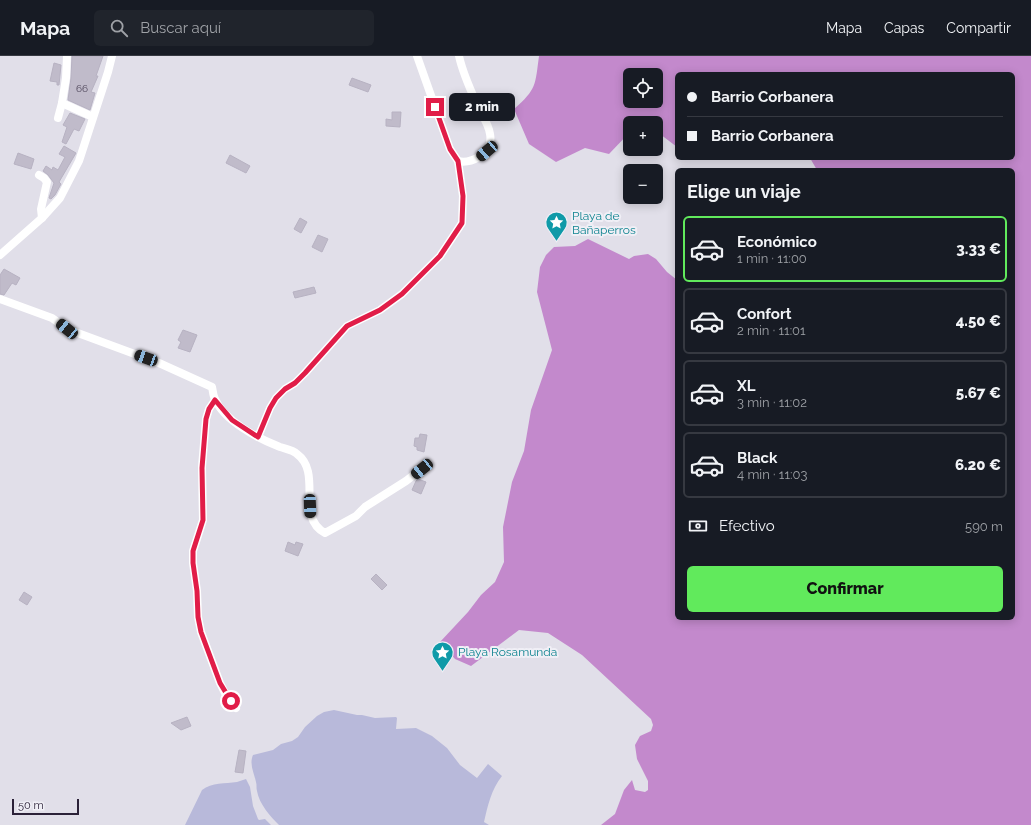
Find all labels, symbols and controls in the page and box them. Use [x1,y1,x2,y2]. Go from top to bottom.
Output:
search box [94,10,374,46]
text: Mapa [20,17,70,39]
icon: search [108,17,130,39]
text: Buscar aquí [140,19,221,37]
text: Mapa [826,20,862,36]
text: Capas [884,20,924,36]
text: Compartir [946,20,1011,36]
map controls [623,68,663,204]
button: locate [623,68,663,108]
house number: 66 [76,83,88,94]
text: Barrio Corbanera [711,88,834,106]
callout: 2 min [449,93,515,121]
route end [426,98,444,116]
text: 2 min [465,99,499,114]
button: + [623,116,663,156]
text: Barrio Corbanera [711,127,834,145]
car [474,139,500,163]
button: − [623,164,663,204]
text: Elige un viaje [687,181,801,202]
place label: Playa de Bañaperros [572,209,636,237]
place icon: Playa de Bañaperros [544,210,570,243]
icon: car [689,231,725,267]
text: Económico [737,233,817,251]
text: 3.33 € [956,240,1001,258]
text: 1 min · 11:00 [737,251,807,266]
icon: car [689,303,725,339]
text: Confort [737,305,791,323]
text: 4.50 € [956,312,1001,330]
car [54,317,80,341]
text: 2 min · 11:01 [737,323,806,338]
car [133,348,159,368]
icon: car [689,375,725,411]
text: XL [737,377,755,395]
text: 5.67 € [956,384,1001,402]
text: 3 min · 11:02 [737,395,807,410]
icon: car [689,447,725,483]
text: Black [737,449,777,467]
text: 6.20 € [955,456,1001,474]
car [409,457,435,481]
text: 4 min · 11:03 [737,467,807,482]
car [304,494,316,518]
icon: cash [687,515,709,537]
text: Efectivo [719,517,775,535]
text: 590 m [965,519,1003,534]
button: Confirmar [687,566,1003,612]
place icon: Playa Rosamunda [430,639,456,672]
place label: Playa Rosamunda [458,645,557,659]
route start [222,692,240,710]
scale bar [12,797,79,816]
text: 50 m [18,799,44,812]

